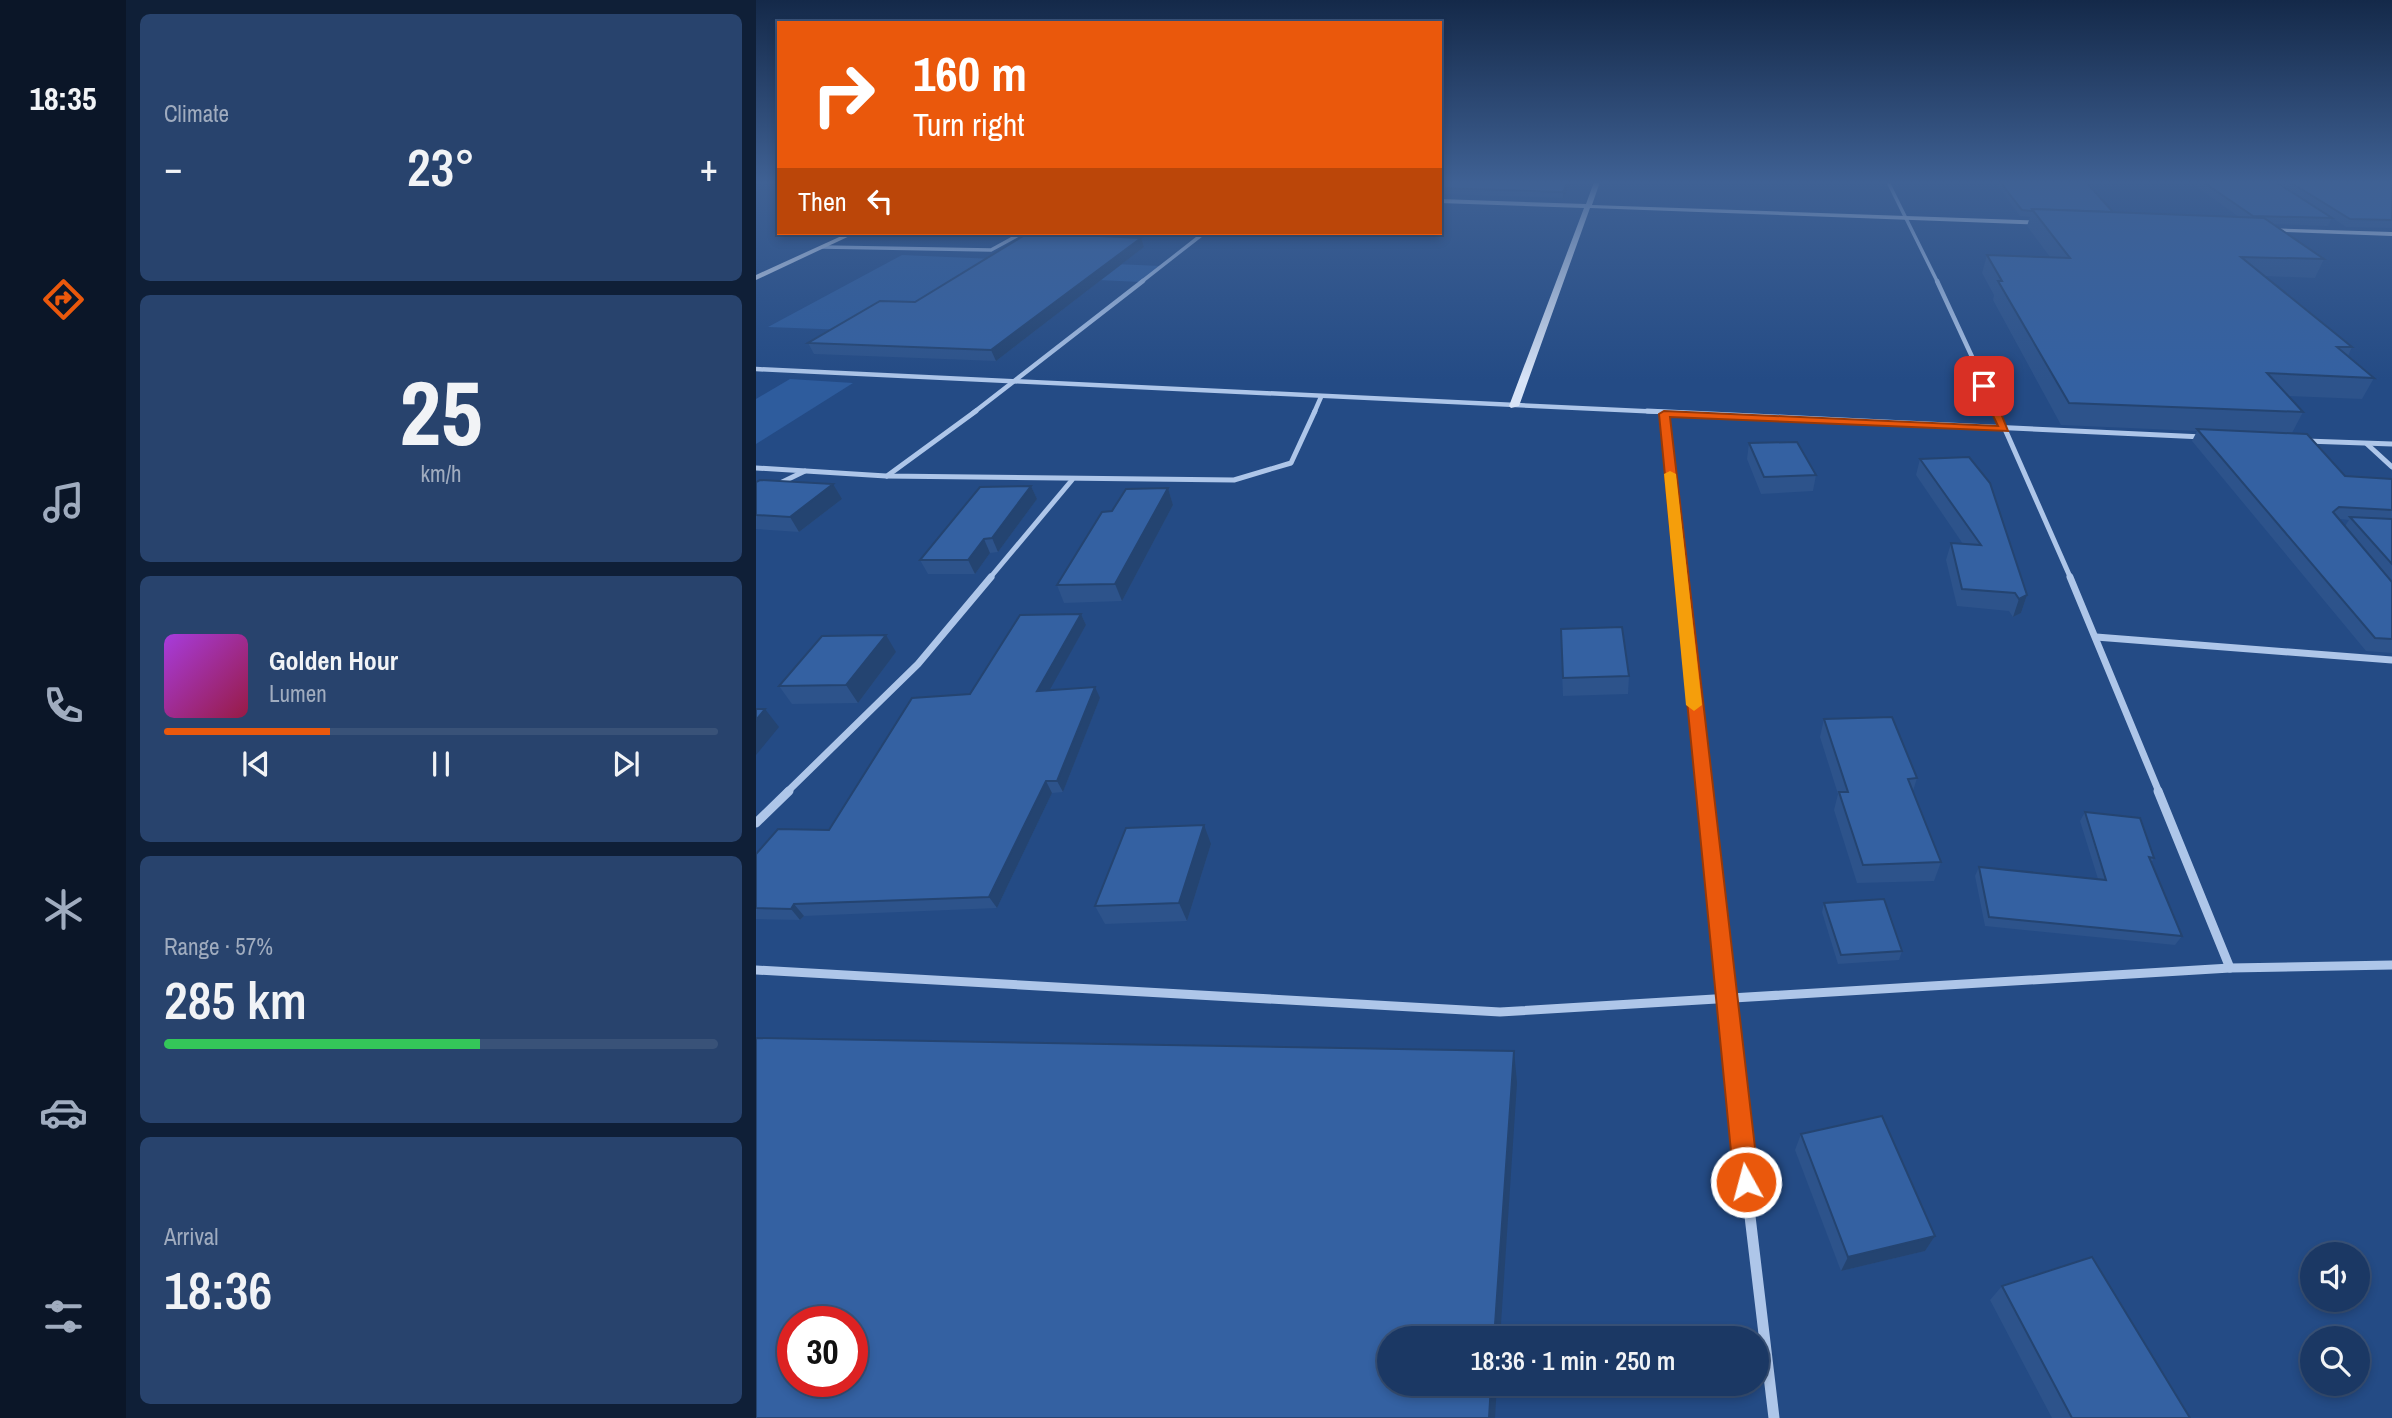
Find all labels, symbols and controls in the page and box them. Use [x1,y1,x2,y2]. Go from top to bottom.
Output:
text: 160 m [913,40,1027,106]
icon: right [798,49,889,140]
text: 18:35 [29,77,97,120]
text: Climate [164,98,229,129]
text: Turn right [913,103,1025,146]
text: 23° [407,132,475,202]
text: − [164,142,182,193]
text: + [700,142,718,193]
icon: left [861,182,899,220]
text: Then [798,184,847,219]
icon: directions [39,275,88,324]
text: 25 [400,351,483,473]
pin [1954,356,2014,416]
icon: arrive [1965,367,2003,405]
text: km/h [421,458,461,489]
icon: music [39,478,88,527]
text: Golden Hour [269,643,398,678]
text: Lumen [269,678,327,709]
icon: phone [39,681,88,730]
icon: previous [237,745,275,783]
icon: pause [422,745,460,783]
icon: next [607,745,645,783]
icon: climate [39,885,88,934]
text: Range · 57% [164,931,273,962]
text: 285 km [164,965,307,1035]
icon: car [39,1088,88,1137]
position arrow [1709,1145,1783,1219]
text: Arrival [164,1221,219,1252]
map controls [2300,1242,2370,1396]
button: sound [2300,1242,2370,1312]
text: 18:36 [164,1255,272,1325]
icon: filters [39,1292,88,1341]
speed limit sign: 30 [777,1306,868,1397]
button: search [2300,1326,2370,1396]
text: 18:36 · 1 min · 250 m [1471,1343,1675,1378]

